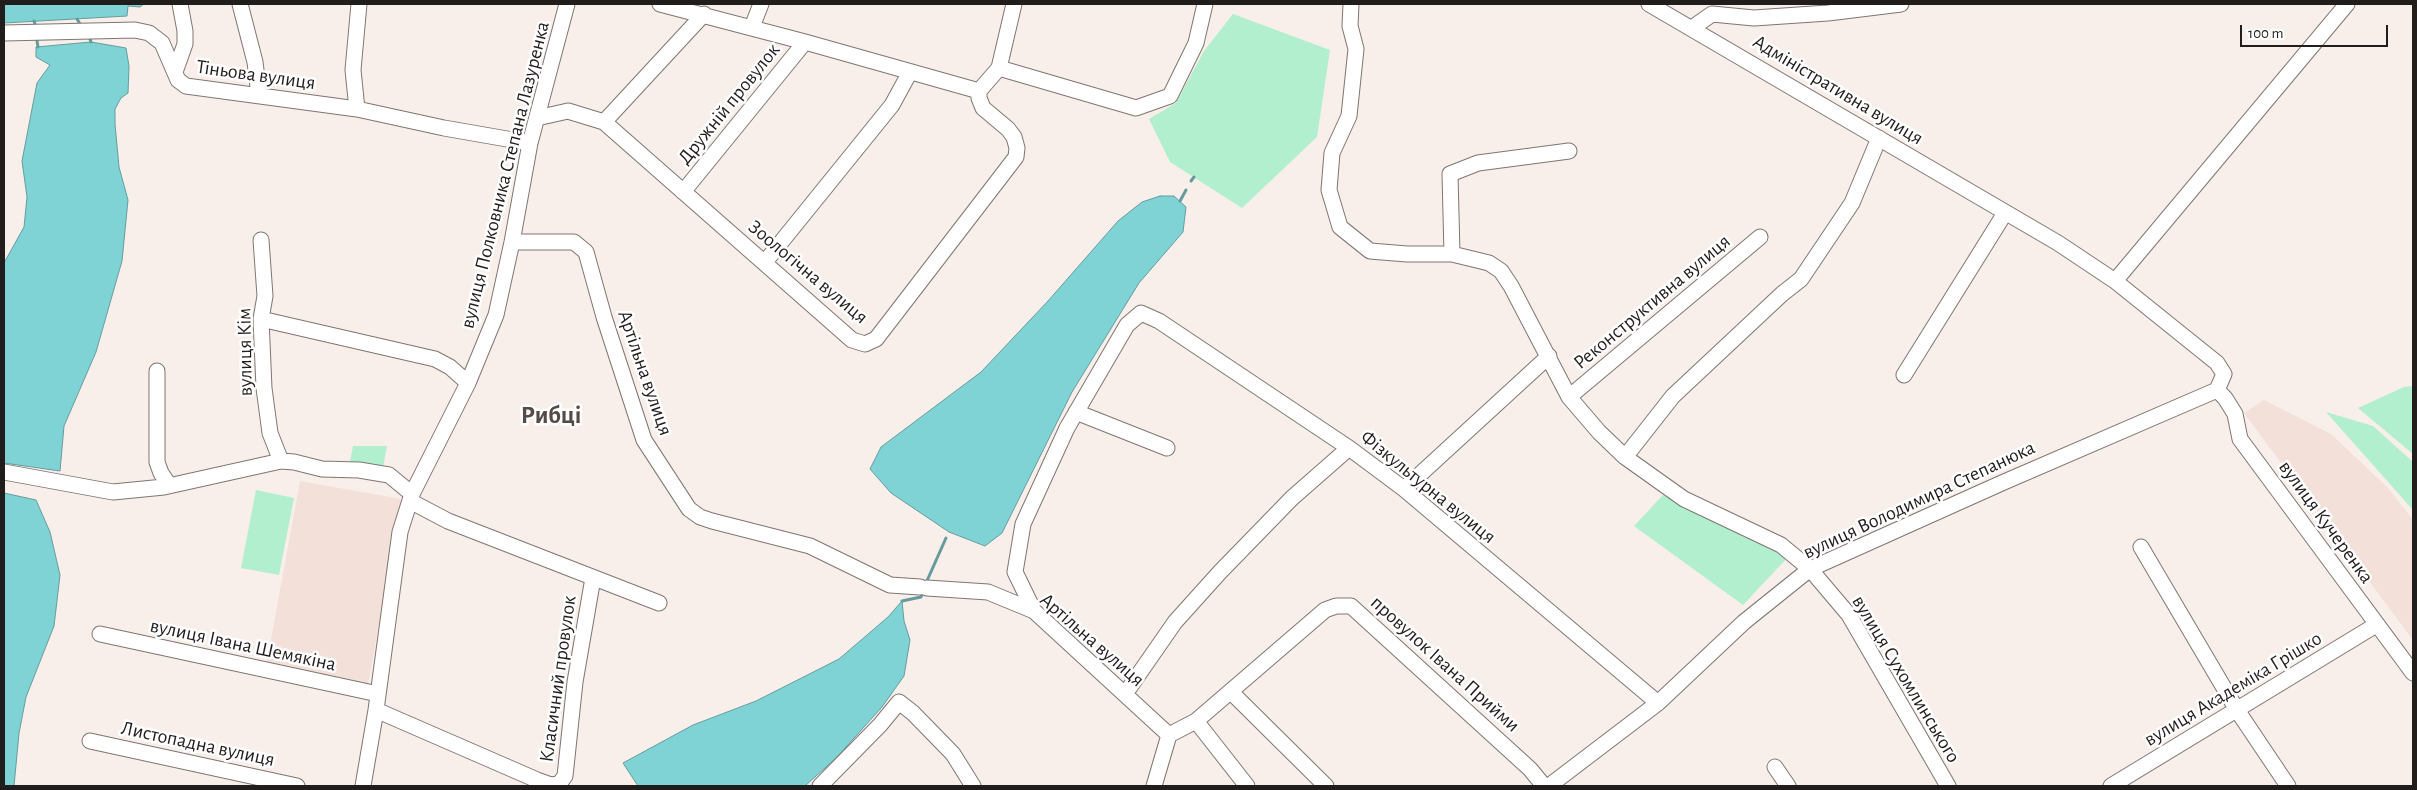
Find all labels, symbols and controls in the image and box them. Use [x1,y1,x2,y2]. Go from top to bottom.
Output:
scale bar [2242,15,2390,47]
street label: вулиця Полковника Степана Лазуренка [455,19,555,331]
text: 100 m [2248,26,2283,41]
street label: Адміністративна вулиця [1748,30,1928,150]
street label: Дружній провулок [673,39,785,169]
street label: Тіньова вулиця [195,55,317,95]
street label: Зоологічна вулиця [743,215,873,329]
street label: Реконструктивна вулиця [1569,229,1735,375]
street label: Артільна вулиця [612,307,678,439]
street label: вулиця Кім [232,308,258,396]
district label: Рибці [521,400,581,430]
street label: Фізкультурна вулиця [1355,425,1501,549]
street label: вулиця Володимира Степанюка [1799,436,2039,564]
street label: вулиця Кучеренка [2273,456,2379,588]
street label: Артільна вулиця [1035,588,1149,692]
street label: провулок Івана Прийми [1365,591,1525,737]
street label: вулиця Сухомлинського [1847,591,1965,767]
street label: Класичний провулок [534,594,582,764]
street label: вулиця Івана Шемякіна [148,614,338,676]
street label: вулиця Академіка Грішко [2140,626,2326,752]
street label: Листопадна вулиця [119,716,277,772]

